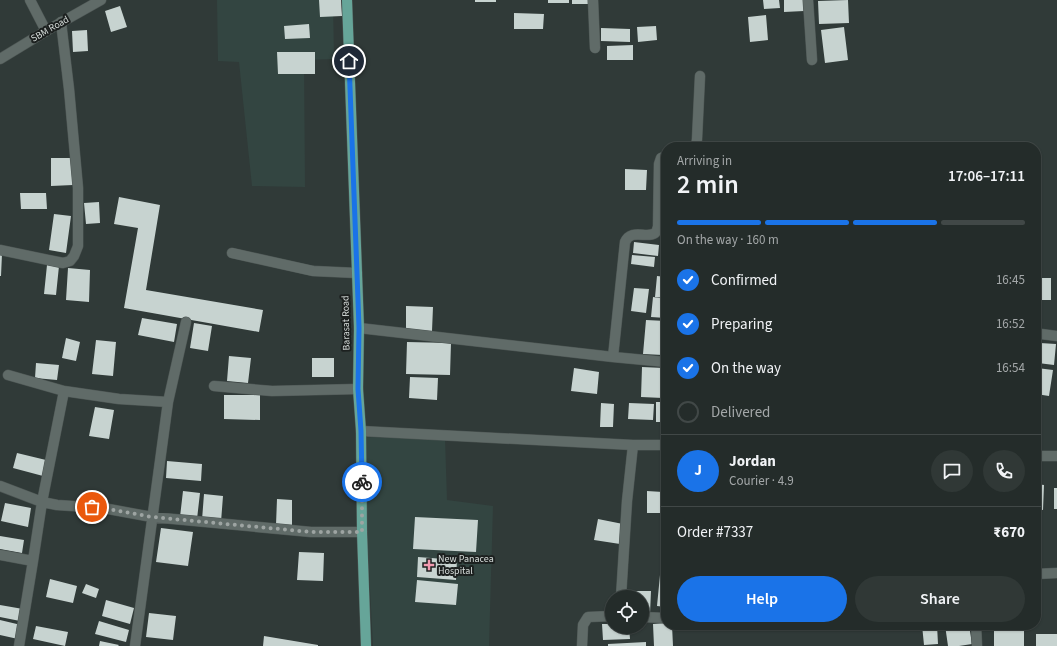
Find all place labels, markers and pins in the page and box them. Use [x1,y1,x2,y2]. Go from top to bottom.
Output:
pin [332,44,366,78]
pin [75,490,109,524]
place label: New Panacea Hospital [438,552,494,578]
marker: New Panacea Hospital [423,559,435,571]

